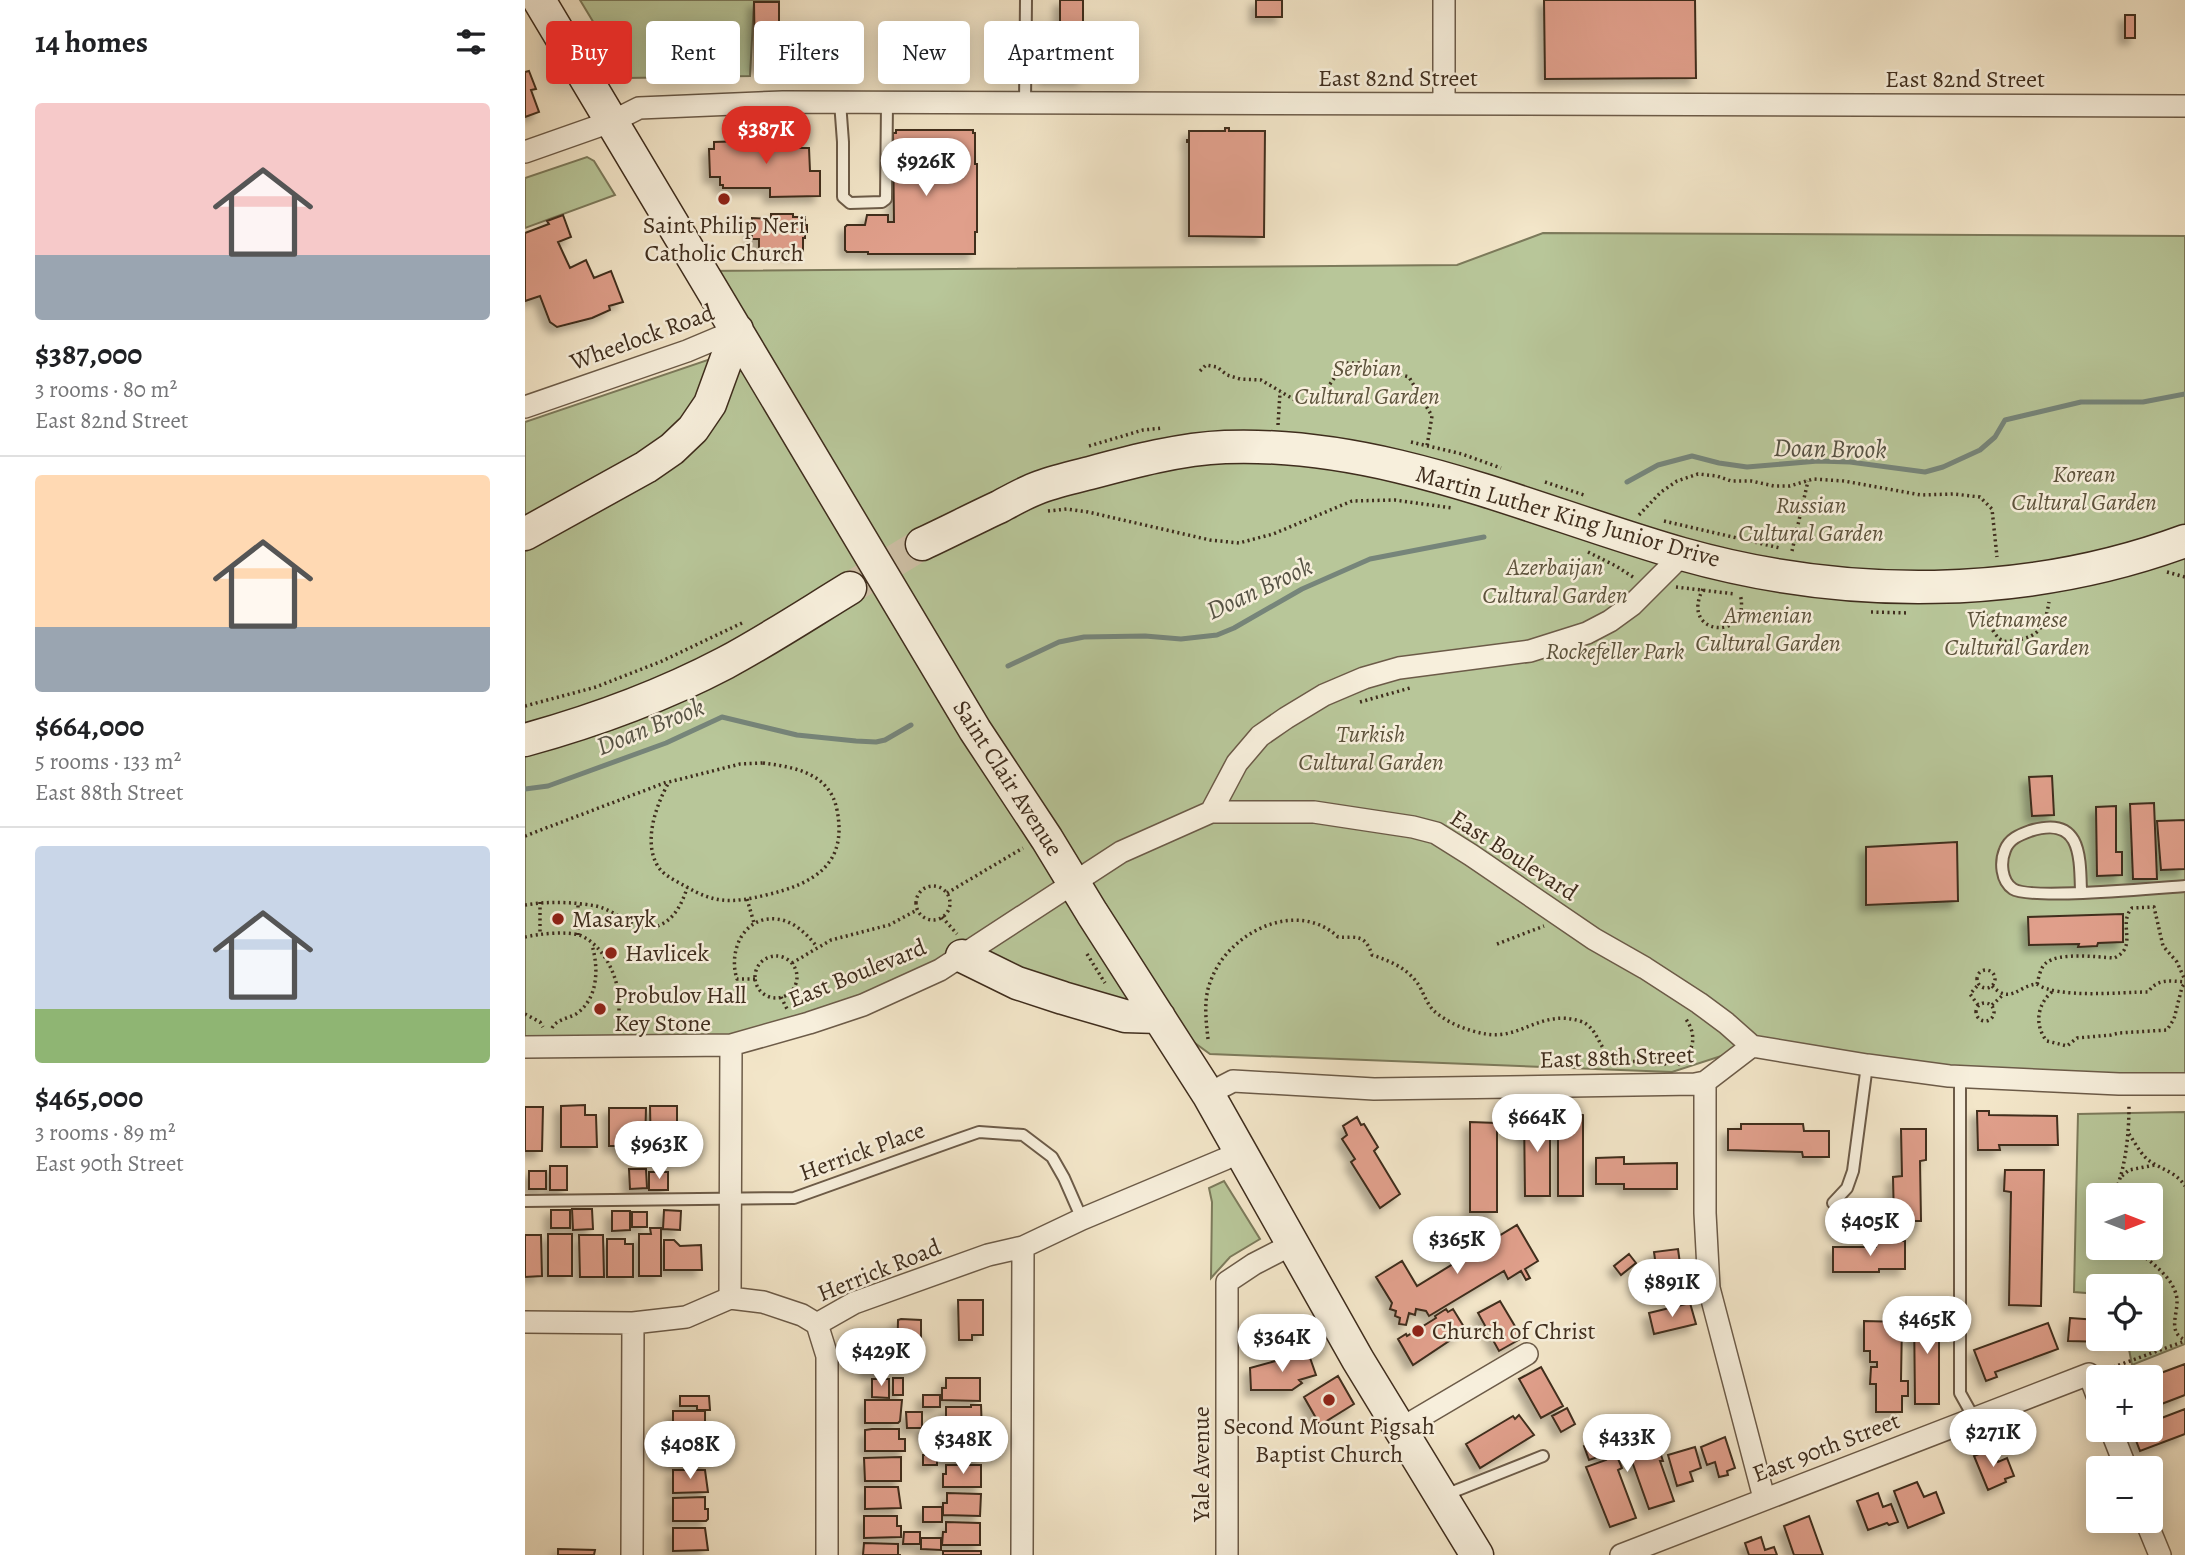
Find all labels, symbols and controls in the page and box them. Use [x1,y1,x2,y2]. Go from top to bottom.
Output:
chip: Buy [546,21,632,84]
chip: Rent [646,21,740,84]
chip: Filters [754,21,864,84]
chip: New [878,21,970,84]
chip: Apartment [984,21,1139,84]
text: 14 homes [35,22,148,62]
icon: filters [452,23,490,61]
street label: East 82nd Street [1318,62,1478,94]
street label: East 82nd Street [1885,63,2045,95]
pin: $387K [717,106,815,166]
text: $387K [738,113,794,144]
pin: $926K [877,138,975,198]
text: $926K [897,145,955,176]
icon: home [200,149,326,275]
marker: Saint Philip Neri Catholic Church [716,191,732,207]
place label: Saint Philip Neri Catholic Church [643,209,805,269]
street label: Wheelock Road [565,296,719,378]
text: $387,000 [35,334,142,374]
park label: Serbian Cultural Garden [1294,352,1440,412]
text: 3 rooms · 80 m² [35,374,177,405]
text: East 82nd Street [35,405,188,436]
water label: Doan Brook [1773,430,1887,467]
street label: Martin Luther King Junior Drive [1412,457,1724,575]
park label: Korean Cultural Garden [2011,458,2157,518]
park label: Russian Cultural Garden [1738,489,1884,549]
icon: home [200,521,326,647]
water label: Doan Brook [1200,549,1318,628]
park label: Azerbaijan Cultural Garden [1482,551,1628,611]
park label: Armenian Cultural Garden [1695,599,1841,659]
park label: Vietnamese Cultural Garden [1944,603,2090,663]
park label: Rockefeller Park [1545,635,1685,667]
water label: Doan Brook [591,689,709,764]
street label: Saint Clair Avenue [945,694,1071,862]
text: $664,000 [35,706,144,746]
park label: Turkish Cultural Garden [1298,718,1444,778]
text: 5 rooms · 133 m² [35,746,181,777]
text: East 88th Street [35,777,184,808]
street label: East Boulevard [1444,802,1584,908]
icon: home [200,892,326,1018]
place label: Masaryk [572,903,656,935]
marker: Masaryk [550,911,566,927]
street label: East Boulevard [783,931,931,1015]
place label: Havlicek [625,937,709,969]
marker: Havlicek [603,945,619,961]
place label: Probulov Hall Key Stone [614,979,747,1039]
marker: Probulov Hall Key Stone [592,1001,608,1017]
street label: East 88th Street [1539,1038,1695,1076]
text: $465,000 [35,1077,143,1117]
pin: $664K [1488,1094,1586,1154]
text: $664K [1508,1101,1566,1132]
street label: Herrick Place [795,1114,929,1188]
text: 3 rooms · 89 m² [35,1117,176,1148]
pin: $963K [610,1122,708,1181]
text: $963K [630,1128,688,1159]
text: East 90th Street [35,1148,184,1179]
north arrow [2086,1183,2163,1260]
map controls [2086,1183,2163,1533]
pin: $405K [1821,1198,1919,1258]
text: $405K [1841,1205,1899,1236]
pin: $365K [1408,1216,1506,1276]
text: $365K [1429,1223,1485,1254]
street label: Herrick Road [813,1231,946,1309]
pin: $891K [1623,1260,1721,1319]
text: $891K [1644,1266,1700,1297]
button: locate [2086,1274,2163,1351]
pin: $465K [1878,1296,1976,1356]
text: $465K [1898,1303,1956,1334]
pin: $364K [1233,1314,1331,1374]
place label: Church of Christ [1432,1315,1596,1347]
text: $364K [1253,1321,1311,1352]
marker: Church of Christ [1410,1323,1426,1339]
pin: $429K [832,1328,930,1388]
text: $429K [852,1335,910,1366]
button: + [2086,1365,2163,1442]
marker: Second Mount Pigsah Baptist Church [1321,1392,1337,1408]
street label: East 90th Street [1748,1404,1904,1490]
street label: Yale Avenue [1185,1406,1217,1523]
place label: Second Mount Pigsah Baptist Church [1223,1410,1435,1470]
pin: $271K [1944,1410,2042,1469]
pin: $433K [1578,1414,1676,1474]
pin: $348K [914,1416,1012,1476]
text: $271K [1966,1416,2021,1447]
text: $433K [1599,1421,1655,1452]
pin: $408K [641,1422,739,1481]
text: $348K [934,1423,992,1454]
text: $408K [660,1428,720,1459]
button: − [2086,1456,2163,1533]

